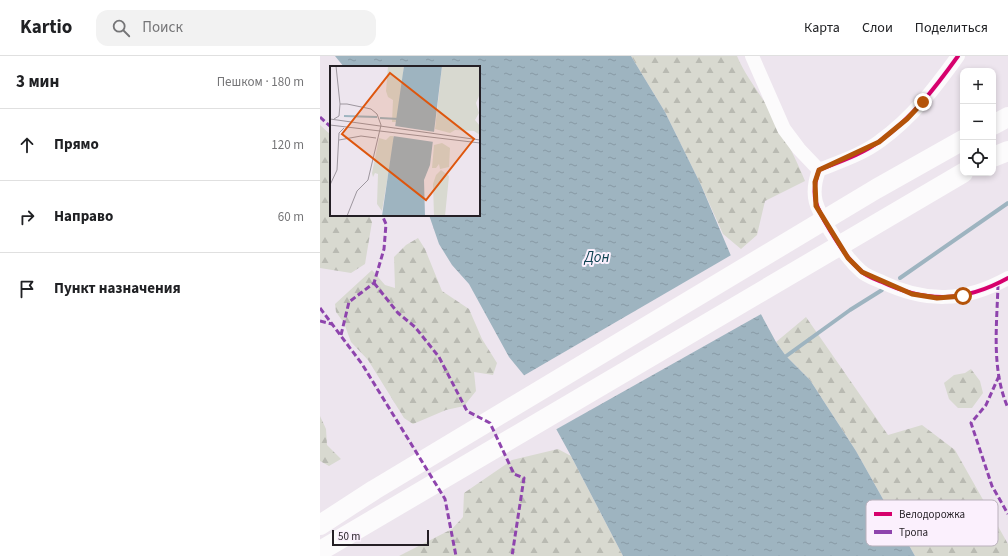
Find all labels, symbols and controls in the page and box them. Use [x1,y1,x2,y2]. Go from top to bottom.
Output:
search box [96,10,376,46]
text: Kartio [20,14,72,41]
icon: search [110,17,132,39]
text: Поиск [142,17,183,38]
text: Карта [804,18,840,38]
text: Слои [862,18,893,38]
text: Поделиться [915,18,988,38]
inset map [330,66,480,216]
map controls [960,68,996,176]
button: + [960,68,996,104]
text: 3 мин [16,70,59,94]
text: Пешком · 180 m [217,73,304,91]
route end [914,93,932,111]
button: − [960,104,996,140]
icon: ahead [16,134,38,156]
text: Прямо [54,134,99,155]
text: 120 m [271,136,304,154]
button: locate [960,140,996,176]
icon: right [16,206,38,228]
text: Направо [54,206,113,227]
text: 60 m [278,208,304,226]
water label: Дон [583,247,610,268]
icon: arrive [16,278,38,300]
text: Пункт назначения [54,278,181,299]
route start [954,287,972,305]
legend [866,500,998,546]
text: Велодорожка [899,507,965,522]
text: Тропа [899,525,928,540]
scale bar [332,528,429,547]
text: 50 m [338,529,360,544]

